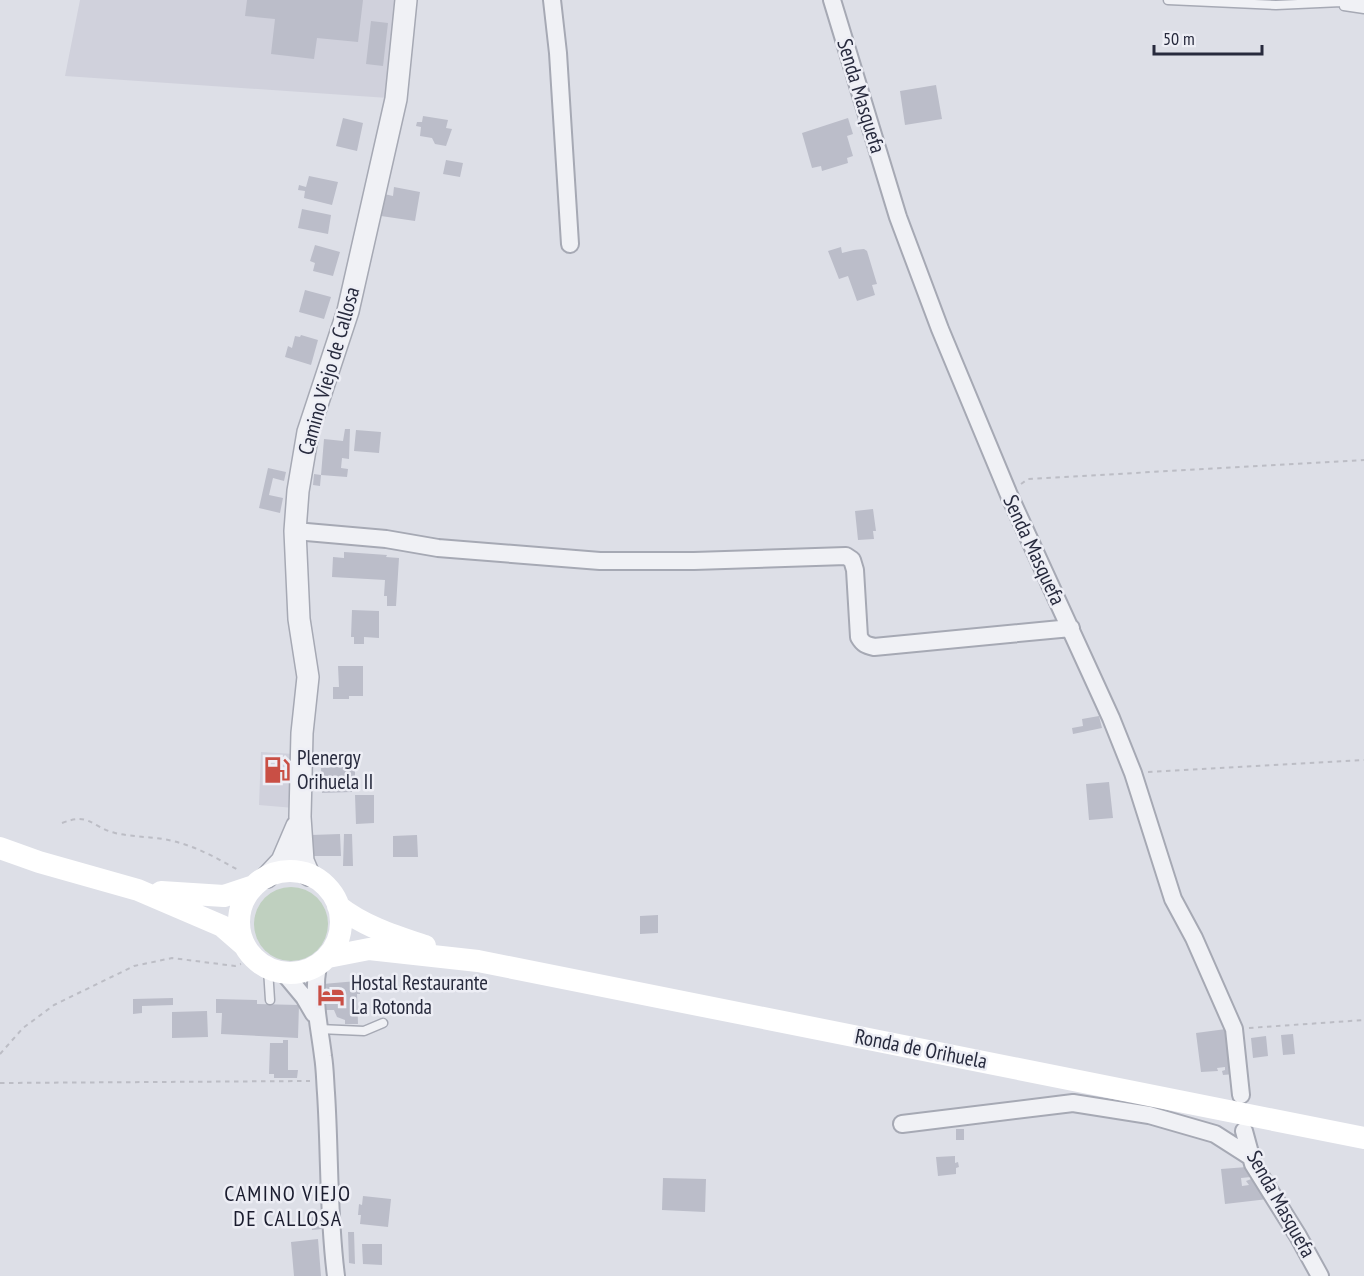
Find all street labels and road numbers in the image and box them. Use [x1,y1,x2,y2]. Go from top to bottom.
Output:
street label: Senda Masquefa [831,35,892,156]
street label: Camino Viejo de Callosa [292,284,365,458]
street label: Senda Masquefa [997,490,1072,609]
street label: Ronda de Orihuela [853,1022,989,1075]
street label: Senda Masquefa [1241,1145,1322,1262]

